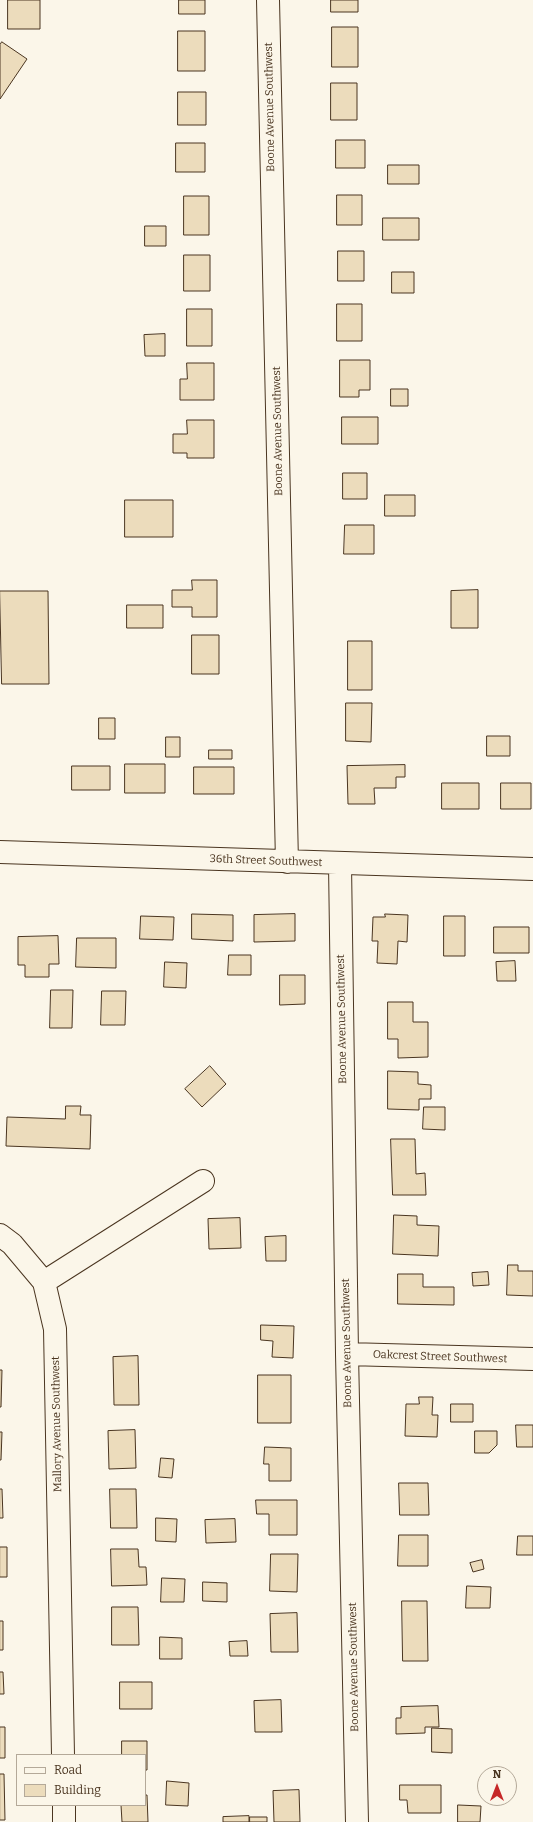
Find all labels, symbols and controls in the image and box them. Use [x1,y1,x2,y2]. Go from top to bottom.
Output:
street label: Boone Avenue Southwest [262,42,278,172]
street label: Boone Avenue Southwest [270,366,286,496]
street label: 36th Street Southwest [209,852,323,870]
street label: Boone Avenue Southwest [334,954,350,1084]
street label: Boone Avenue Southwest [339,1278,355,1408]
street label: Oakcrest Street Southwest [373,1348,507,1366]
street label: Mallory Avenue Southwest [49,1356,65,1492]
street label: Boone Avenue Southwest [346,1602,362,1732]
legend [16,1754,146,1806]
text: Road [54,1763,82,1777]
north arrow [477,1766,517,1806]
text: N [493,1768,501,1781]
text: Building [54,1783,101,1797]

